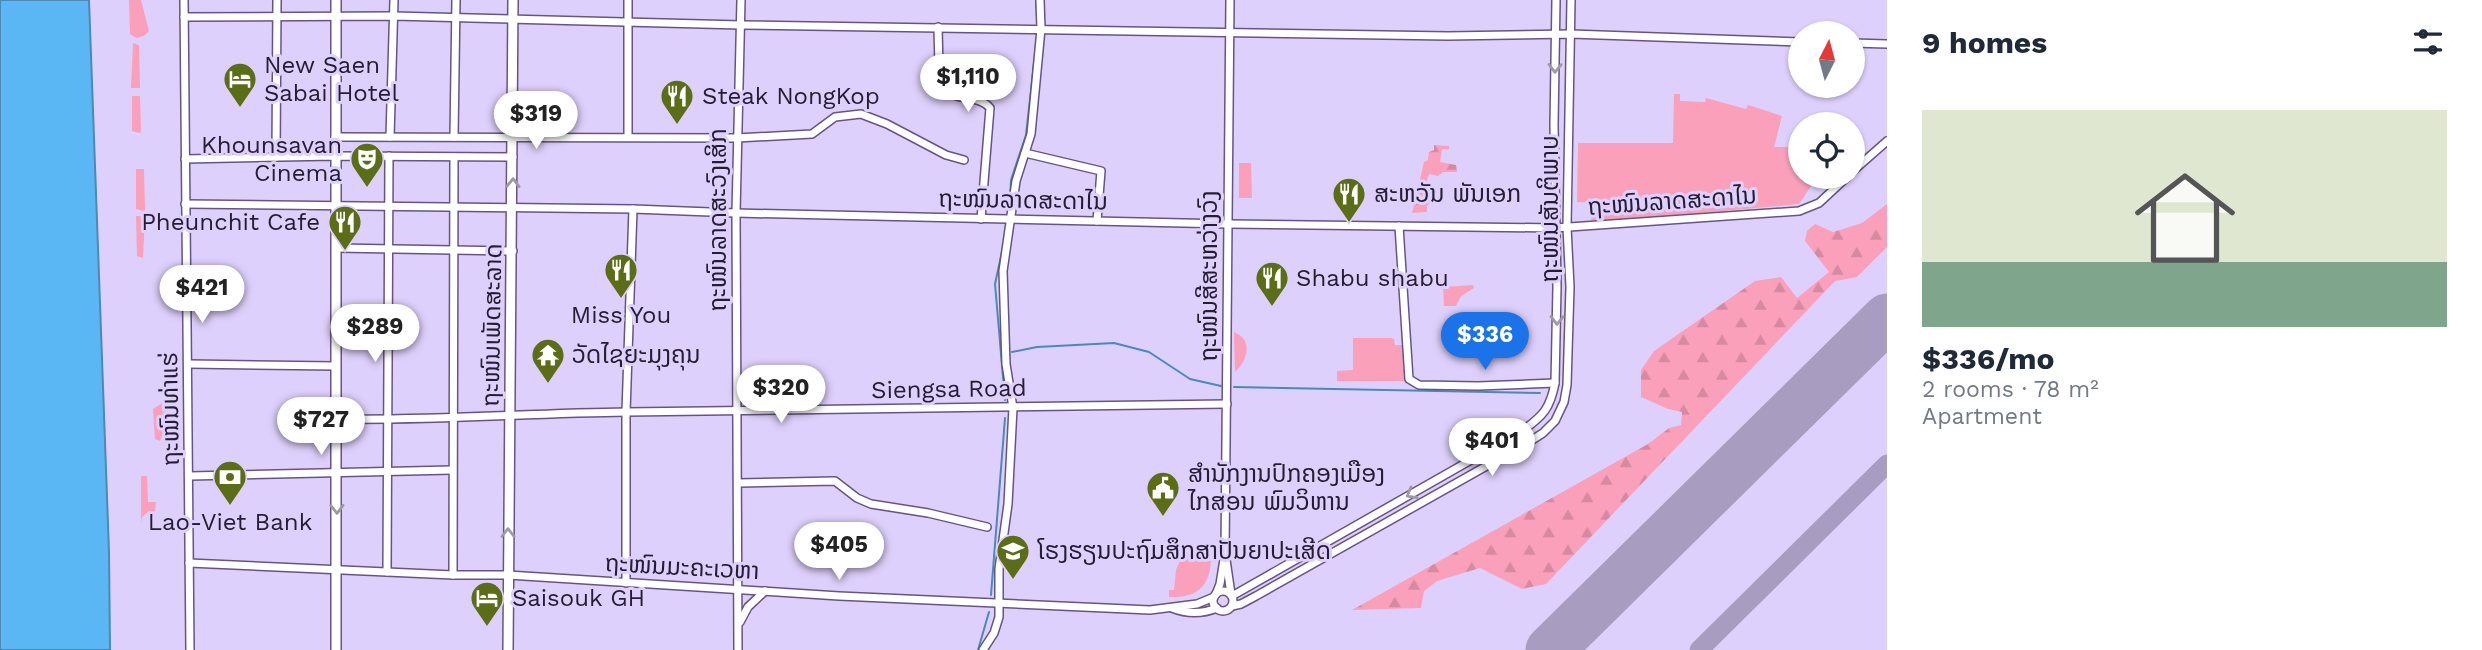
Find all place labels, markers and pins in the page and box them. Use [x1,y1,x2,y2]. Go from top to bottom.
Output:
place label: New Saen Sabai Hotel [264,51,399,107]
pin: $1,110 [911,54,1025,114]
hotel icon: New Saen Sabai Hotel [221,60,259,109]
restaurant icon: Steak NongKop [658,77,696,126]
place label: Steak NongKop [702,82,880,110]
pin: $319 [495,92,577,151]
place label: Khounsavan Cinema [201,131,342,187]
theatre icon: Khounsavan Cinema [348,140,386,189]
restaurant icon: ສະຫວັນ ພັນເອກ [1330,175,1368,224]
place label: ສະຫວັນ ພັນເອກ [1374,180,1521,208]
restaurant icon: Pheunchit Cafe [326,203,364,252]
place label: Pheunchit Cafe [141,208,320,236]
restaurant icon: Miss You [602,251,640,300]
restaurant icon: Shabu shabu [1253,259,1291,308]
place label: Shabu shabu [1296,264,1449,292]
pin: $421 [161,266,243,325]
place label: Miss You [571,301,671,329]
pin: $289 [334,304,416,364]
pin: $336 [1444,312,1526,372]
temple icon: ວັດໄຊຍະມຸງຄຸນ [529,336,567,385]
place label: ວັດໄຊຍະມຸງຄຸນ [572,341,701,371]
pin: $320 [740,366,822,425]
pin: $727 [280,398,362,457]
pin: $401 [1451,419,1533,478]
bank icon: Lao-Viet Bank [211,458,249,507]
place label: ສຳນັກງານປົກຄອງເມືອງ ໄກສອນ ພົມວິຫານ [1187,460,1385,516]
public building icon: ສຳນັກງານປົກຄອງເມືອງ ໄກສອນ ພົມວິຫານ [1144,469,1182,518]
place label: Lao-Viet Bank [148,508,313,536]
pin: $405 [798,522,880,582]
school or university icon: ໂຮງຮຽນປະຖົມສຶກສາປັນຍາປະເສີດ [994,532,1032,581]
place label: ໂຮງຮຽນປະຖົມສຶກສາປັນຍາປະເສີດ [1037,537,1331,565]
hotel icon: Saisouk GH [468,579,506,628]
place label: Saisouk GH [512,584,645,612]

